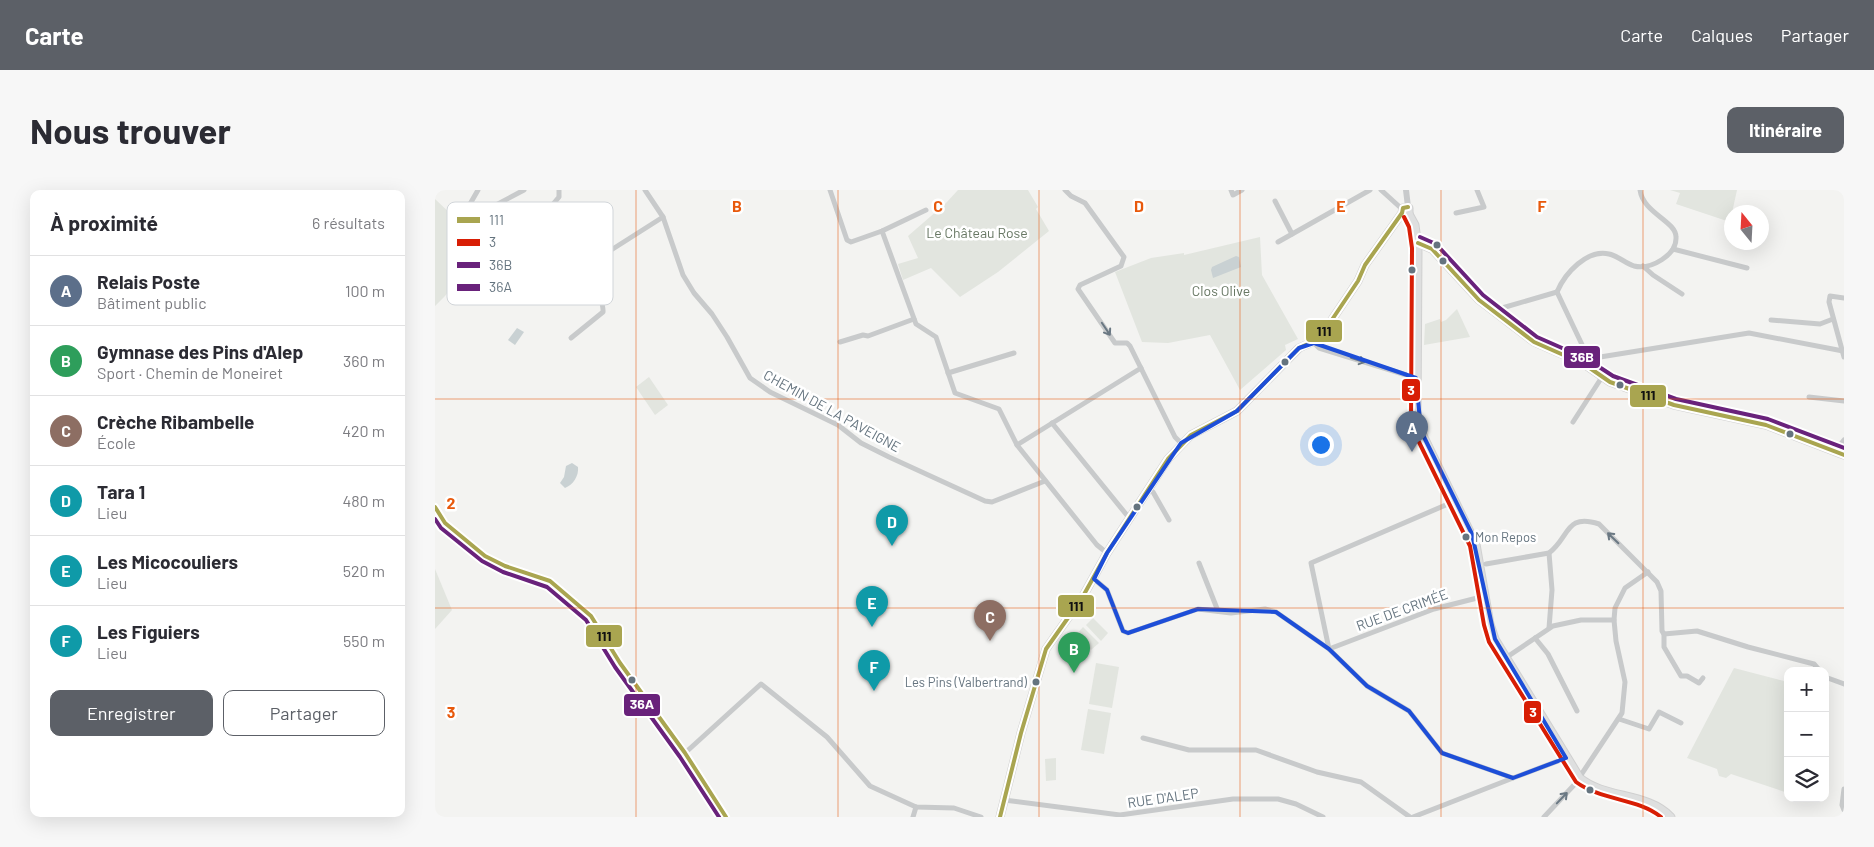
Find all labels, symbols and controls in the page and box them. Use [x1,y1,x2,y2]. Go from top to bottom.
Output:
text: Carte [25,21,84,50]
text: Carte [1620,24,1663,46]
text: Calques [1691,24,1753,46]
text: Partager [1781,24,1849,46]
button: Itinéraire [1727,107,1844,153]
text: Nous trouver [30,109,231,151]
text: B [732,196,742,215]
text: C [933,196,943,215]
text: D [1134,196,1144,215]
text: E [1336,196,1346,215]
text: F [1538,196,1547,215]
legend [447,202,613,305]
north arrow [1724,205,1769,250]
text: À proximité [50,210,158,235]
text: 111 [489,211,504,228]
text: 6 résultats [312,213,385,232]
park label: Le Château Rose [926,224,1028,241]
text: 3 [489,233,496,250]
unlabelled marker [1432,240,1442,250]
text: 36B [489,256,512,273]
unlabelled marker [1438,256,1448,266]
unlabelled marker [1407,265,1417,275]
text: Relais Poste [97,270,200,293]
text: 36A [489,278,512,295]
text: A [61,281,71,300]
text: 100 m [345,281,385,300]
park label: Clos Olive [1192,282,1250,299]
text: Bâtiment public [97,293,207,312]
line badge: 111 [1305,319,1343,343]
one-way arrow [1101,322,1111,336]
text: 111 [1316,322,1332,339]
text: Gymnase des Pins d'Alep [97,340,303,363]
line badge: 36B [1563,345,1601,369]
text: 36B [1570,348,1594,365]
text: B [61,351,71,370]
text: 360 m [343,351,385,370]
one-way arrow [1350,356,1366,366]
unlabelled marker [1280,357,1290,367]
text: Sport · Chemin de Moneiret [97,363,283,382]
street label: CHEMIN DE LA PAVEIGNE [761,366,904,455]
line badge: 3 [1401,378,1421,402]
unlabelled marker [1615,380,1625,390]
text: 3 [1407,381,1415,398]
line badge: 111 [1629,384,1667,408]
text: 111 [1640,386,1656,403]
text: Crèche Ribambelle [97,410,255,433]
pin: A [1396,411,1428,452]
text: C [61,421,71,440]
text: 420 m [342,421,385,440]
unlabelled marker [1785,429,1795,439]
your location [1308,432,1334,458]
text: École [97,433,136,452]
text: Tara 1 [97,480,145,503]
text: D [61,491,71,510]
text: 480 m [342,491,385,510]
text: 2 [447,493,456,512]
unlabelled marker [1132,502,1142,512]
text: Lieu [97,503,127,522]
pin: D [876,505,908,546]
place label: Mon Repos [1475,529,1536,545]
marker: Mon Repos [1461,532,1471,542]
one-way arrow [1607,532,1620,544]
text: Les Micocouliers [97,550,238,573]
text: E [61,561,71,580]
text: 520 m [343,561,385,580]
text: Lieu [97,573,127,592]
street label: RUE DE CRIMÉE [1354,585,1450,634]
pin: E [856,586,888,627]
line badge: 111 [1057,594,1095,618]
text: 111 [1068,597,1084,614]
pin: C [974,600,1006,641]
text: Les Figuiers [97,620,200,643]
line badge: 111 [585,624,623,648]
text: 111 [596,627,612,644]
text: F [62,631,70,650]
text: 550 m [343,631,385,650]
pin: B [1058,632,1090,673]
text: Lieu [97,643,127,662]
pin: F [858,650,890,691]
map controls [1784,667,1829,802]
button: + [1784,667,1829,712]
place label: Les Pins (Valbertrand) [905,674,1028,690]
unlabelled marker [627,675,637,685]
marker: Les Pins (Valbertrand) [1031,677,1041,687]
button: Enregistrer [50,690,213,736]
button: Partager [223,690,385,736]
line badge: 36A [623,693,661,717]
text: 36A [630,695,655,712]
line badge: 3 [1523,700,1542,724]
text: 3 [447,702,455,721]
text: 3 [1529,703,1537,720]
button: − [1784,712,1829,757]
button: layers [1784,757,1829,802]
street label: RUE D'ALEP [1126,784,1200,811]
unlabelled marker [1585,785,1595,795]
one-way arrow [1556,792,1568,804]

